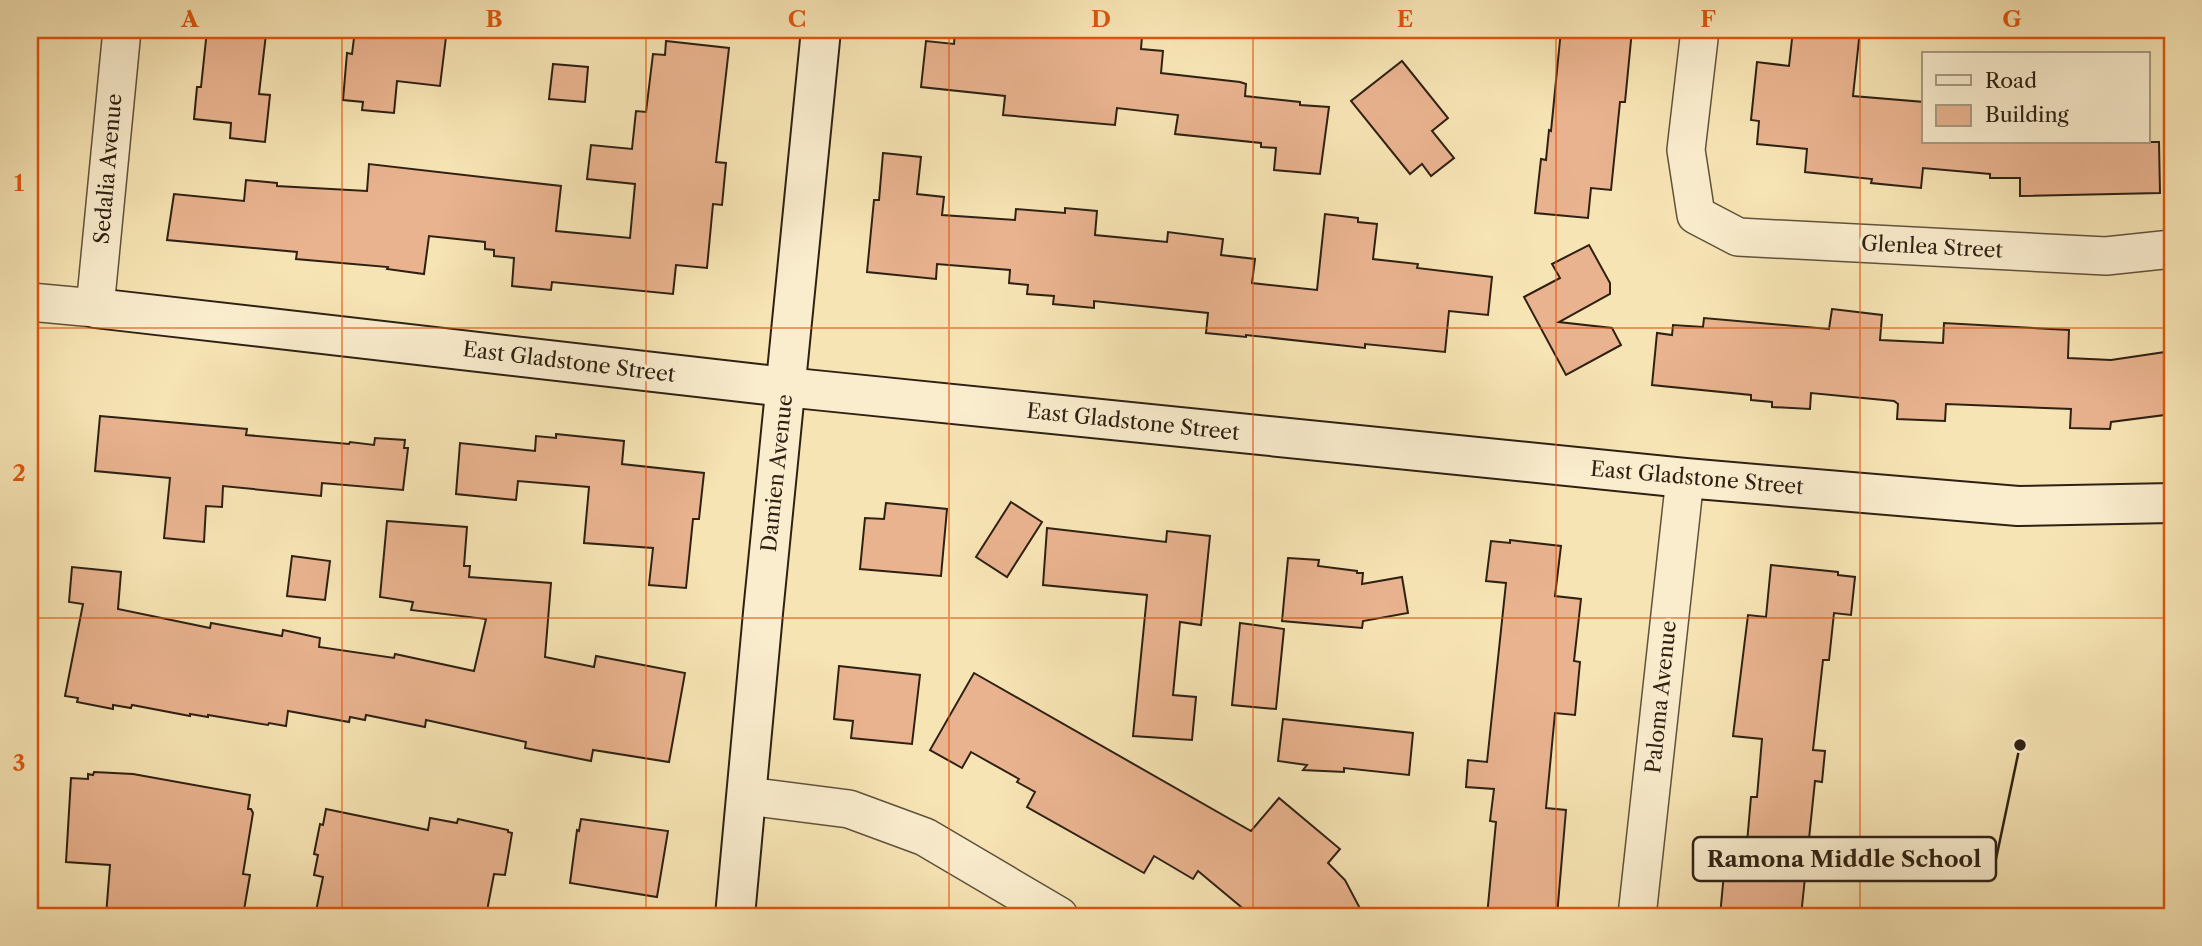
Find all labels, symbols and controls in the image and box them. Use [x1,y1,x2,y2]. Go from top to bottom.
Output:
text: A [180,5,200,33]
text: B [485,5,503,33]
text: C [788,5,806,33]
text: D [1091,5,1111,33]
text: E [1397,5,1413,33]
text: F [1700,5,1716,33]
text: G [2002,5,2022,33]
legend [1922,52,2150,144]
text: Road [1985,68,2037,93]
street label: Sedalia Avenue [88,93,127,245]
text: Building [1985,102,2070,127]
text: 1 [14,169,25,197]
street label: Glenlea Street [1860,230,2004,263]
street label: East Gladstone Street [461,336,677,387]
street label: Damien Avenue [756,393,797,553]
street label: East Gladstone Street [1025,398,1241,445]
street label: East Gladstone Street [1589,456,1805,499]
text: 2 [12,459,26,487]
street label: Paloma Avenue [1640,619,1681,775]
text: 3 [13,749,26,777]
callout: Ramona Middle School [1693,837,1996,881]
text: Ramona Middle School [1707,845,1981,873]

